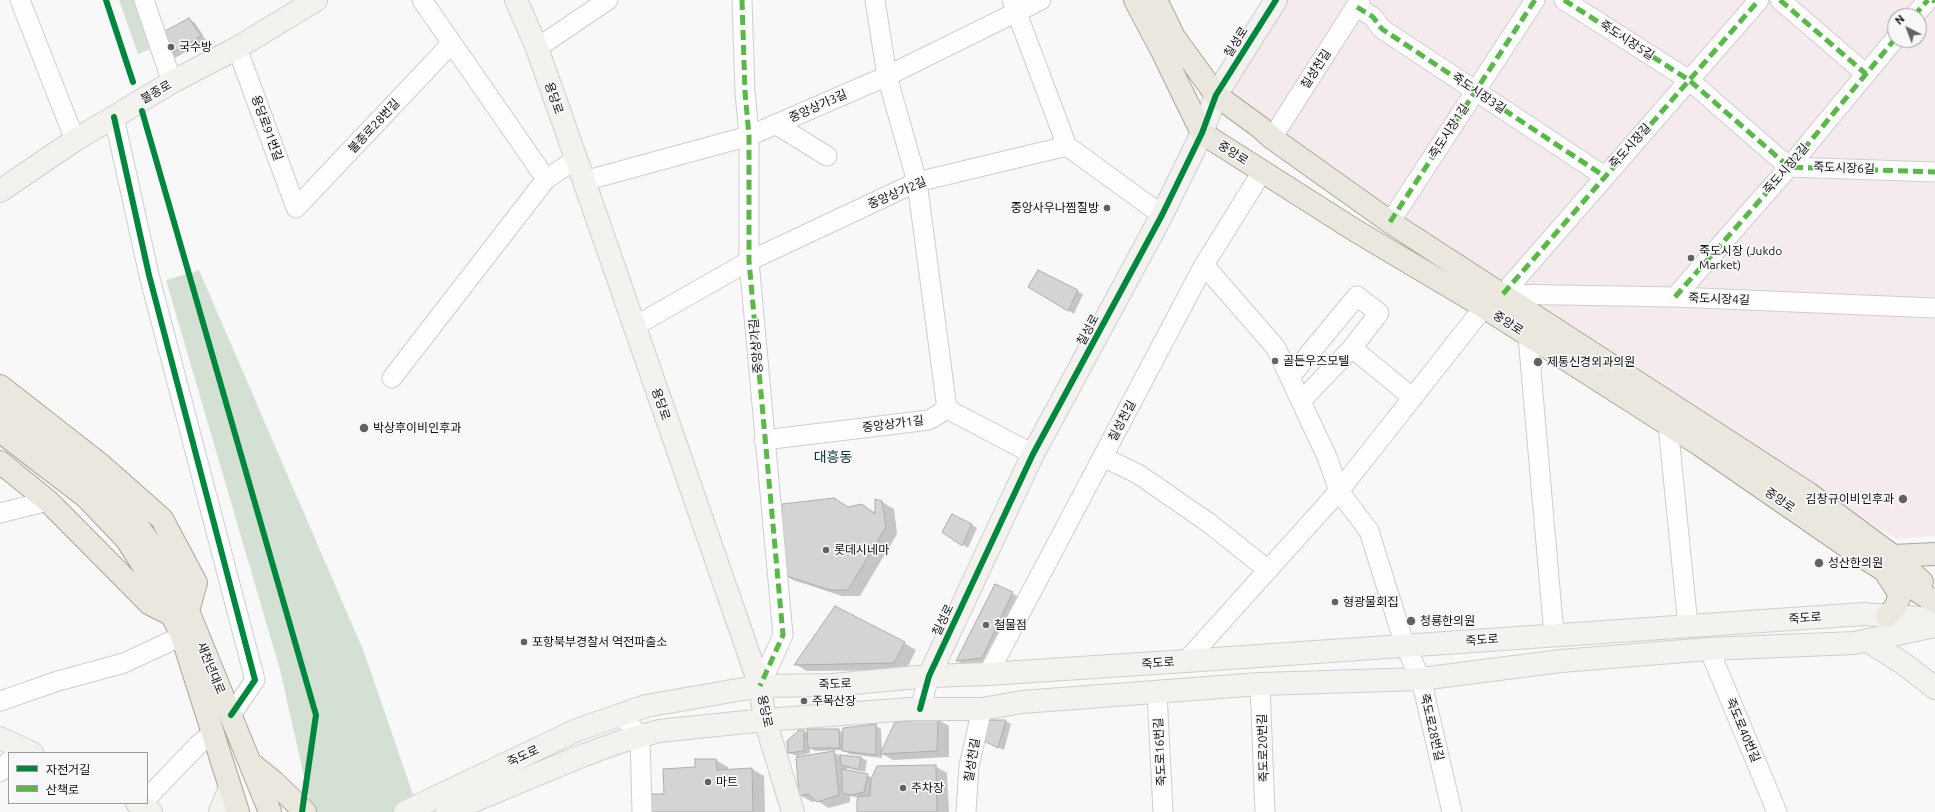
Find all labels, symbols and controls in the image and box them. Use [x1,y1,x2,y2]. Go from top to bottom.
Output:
north arrow [1887,8,1927,48]
text: N [1893,13,1907,27]
street label: 죽도시장5길 [1597,17,1657,63]
street label: 칠성로 [1221,24,1251,60]
place label: 국수방 [179,40,212,54]
marker: 국수방 [166,42,176,52]
street label: 칠성천길 [1298,47,1334,91]
street label: 죽도시장3길 [1449,70,1509,116]
street label: 불종로 [138,77,174,107]
street label: 용당로 [542,80,566,116]
street label: 중앙상가3길 [787,87,849,125]
street label: 용당로91번길 [248,93,286,163]
street label: 불종로28번길 [345,96,403,156]
street label: 죽도시장1길 [1426,101,1472,161]
street label: 죽도시장길 [1606,121,1654,171]
street label: 중앙로 [1215,138,1251,168]
street label: 죽도시장2길 [1760,141,1812,197]
street label: 죽도시장6길 [1813,160,1875,176]
street label: 중앙상가2길 [866,174,928,212]
place label: 중앙사우나찜질방 [1011,201,1099,215]
marker: 중앙사우나찜질방 [1102,203,1112,213]
place label: 죽도시장 (Jukdo Market) [1699,244,1782,272]
marker: 죽도시장 (Jukdo Market) [1686,253,1696,263]
street label: 죽도시장4길 [1688,291,1750,307]
street label: 중앙로 [1490,308,1526,338]
street label: 칠성로 [1074,312,1102,348]
street label: 중앙상가길 [746,318,766,374]
place label: 골든우즈모텔 [1283,354,1349,368]
place label: 제통신경외과의원 [1547,355,1635,369]
marker: 골든우즈모텔 [1270,356,1280,366]
marker: 제통신경외과의원 [1532,356,1544,368]
street label: 용당로 [649,386,673,422]
street label: 칠성천길 [1105,398,1139,444]
street label: 중앙상가1길 [861,413,925,435]
place label: 박상후이비인후과 [373,421,461,435]
marker: 박상후이비인후과 [358,422,370,434]
district label: 대흥동 [814,449,852,465]
street label: 중앙로 [1762,485,1798,515]
place label: 김창규이비인후과 [1806,492,1894,506]
marker: 김창규이비인후과 [1897,493,1909,505]
place label: 롯데시네마 [834,543,889,557]
marker: 롯데시네마 [821,545,831,555]
place label: 성산한의원 [1828,556,1883,570]
marker: 성산한의원 [1813,557,1825,569]
place label: 형광물회집 [1343,595,1398,609]
marker: 형광물회집 [1330,597,1340,607]
street label: 칠성로 [929,602,957,638]
street label: 죽도로 [1788,610,1822,626]
place label: 청룡한의원 [1420,614,1475,628]
marker: 청룡한의원 [1405,615,1417,627]
place label: 철물점 [994,618,1027,632]
marker: 철물점 [981,620,991,630]
street label: 죽도로 [1465,632,1499,648]
place label: 포항북부경찰서 역전파출소 [532,635,667,649]
marker: 포항북부경찰서 역전파출소 [519,637,529,647]
street label: 새천년대로 [194,640,228,696]
street label: 죽도로 [1141,655,1175,671]
street label: 죽도로 [818,676,852,692]
street label: 죽도로28번길 [1417,692,1447,762]
street label: 용당로 [755,693,775,729]
place label: 주목산장 [812,694,856,708]
marker: 주목산장 [799,696,809,706]
street label: 죽도로40번길 [1723,696,1763,764]
street label: 죽도로20번길 [1255,713,1271,783]
street label: 죽도로16번길 [1151,717,1169,787]
street label: 칠성천길 [961,737,983,783]
street label: 죽도로 [505,742,541,770]
legend [8,752,148,804]
text: 자전거길 [46,763,90,776]
place label: 마트 [716,775,738,789]
marker: 마트 [703,777,713,787]
place label: 주차장 [911,781,944,795]
text: 산책로 [46,783,79,796]
marker: 주차장 [898,783,908,793]

